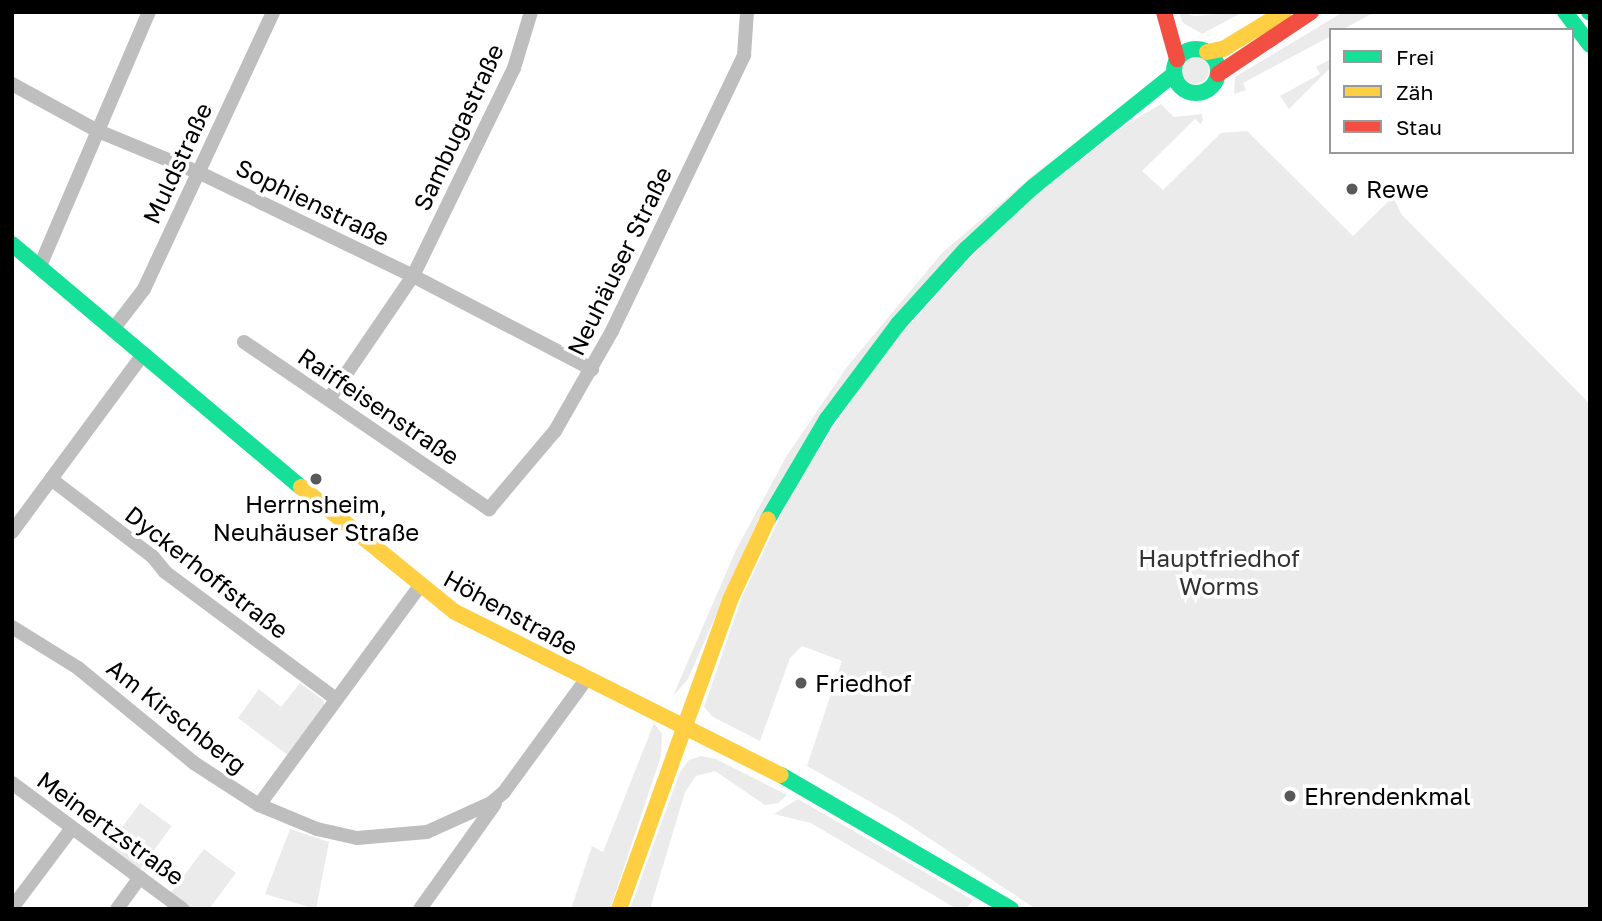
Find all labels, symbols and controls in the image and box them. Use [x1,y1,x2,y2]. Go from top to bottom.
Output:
legend [1329,28,1574,154]
street label: Sambugastraße [407,39,509,215]
text: Frei [1396,44,1434,70]
text: Zäh [1396,79,1433,105]
street label: Muldstraße [136,98,218,228]
text: Stau [1396,114,1442,140]
street label: Sophienstraße [232,152,394,252]
street label: Neuhäuser Straße [561,162,677,360]
place label: Rewe [1366,175,1429,203]
marker: Rewe [1344,181,1360,197]
street label: Raiffeisenstraße [293,341,465,471]
marker: Herrnsheim, Neuhäuser Straße [308,471,324,487]
place label: Herrnsheim, Neuhäuser Straße [213,490,419,546]
street label: Dyckerhoffstraße [120,499,294,645]
park label: Hauptfriedhof Worms [1138,544,1300,600]
street label: Höhenstraße [439,563,583,661]
street label: Am Kirschberg [102,653,252,779]
place label: Friedhof [815,669,911,697]
marker: Friedhof [793,675,809,691]
street label: Meinertzstraße [32,765,190,891]
place label: Ehrendenkmal [1304,782,1471,810]
marker: Ehrendenkmal [1282,788,1298,804]

